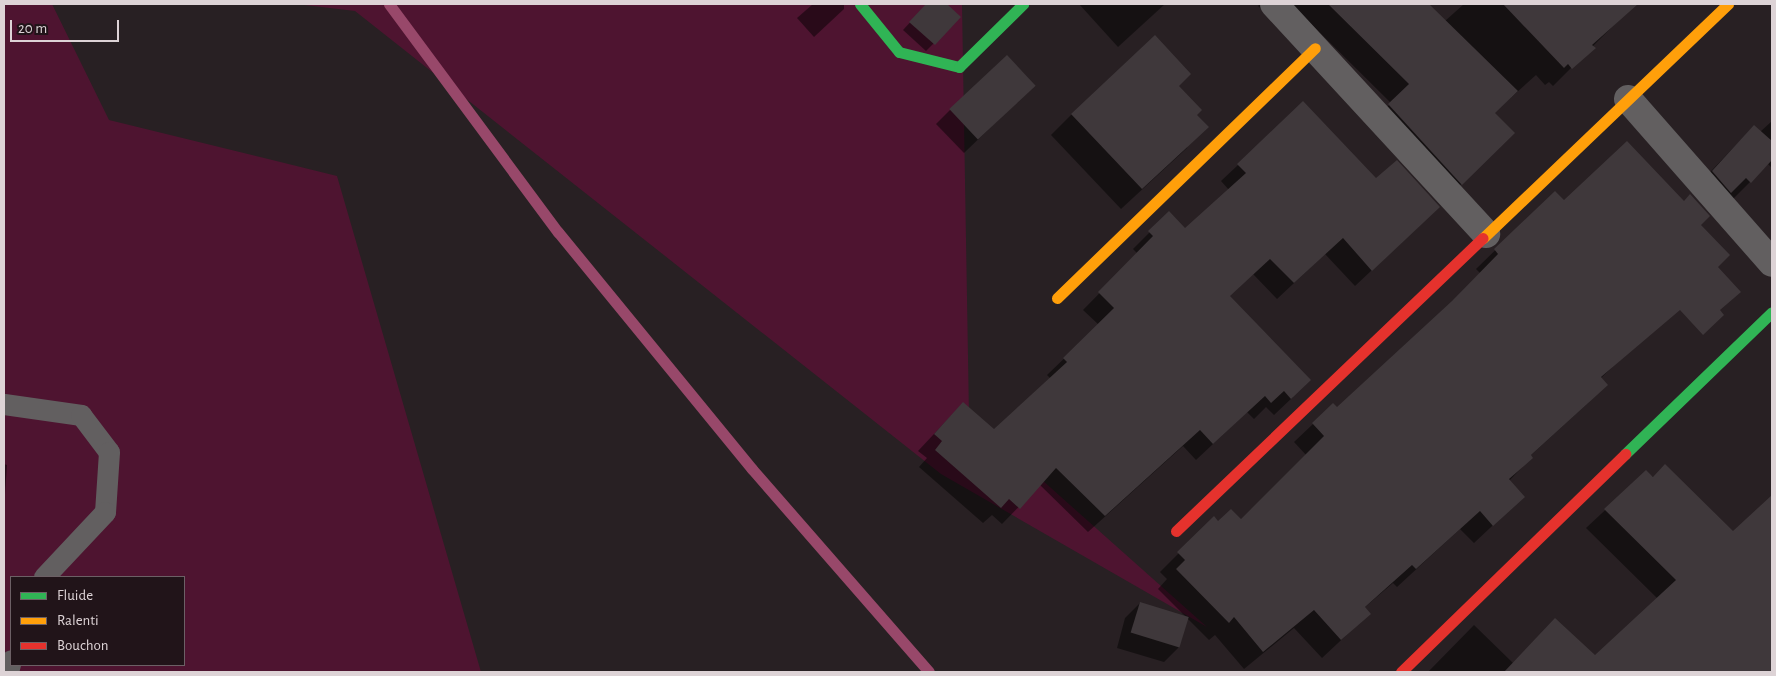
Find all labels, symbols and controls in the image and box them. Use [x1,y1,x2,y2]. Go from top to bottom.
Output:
scale bar [12,10,121,42]
text: 20 m [18,21,47,36]
legend [10,576,185,666]
text: Fluide [57,588,93,603]
text: Ralenti [57,613,99,628]
text: Bouchon [57,638,108,653]

